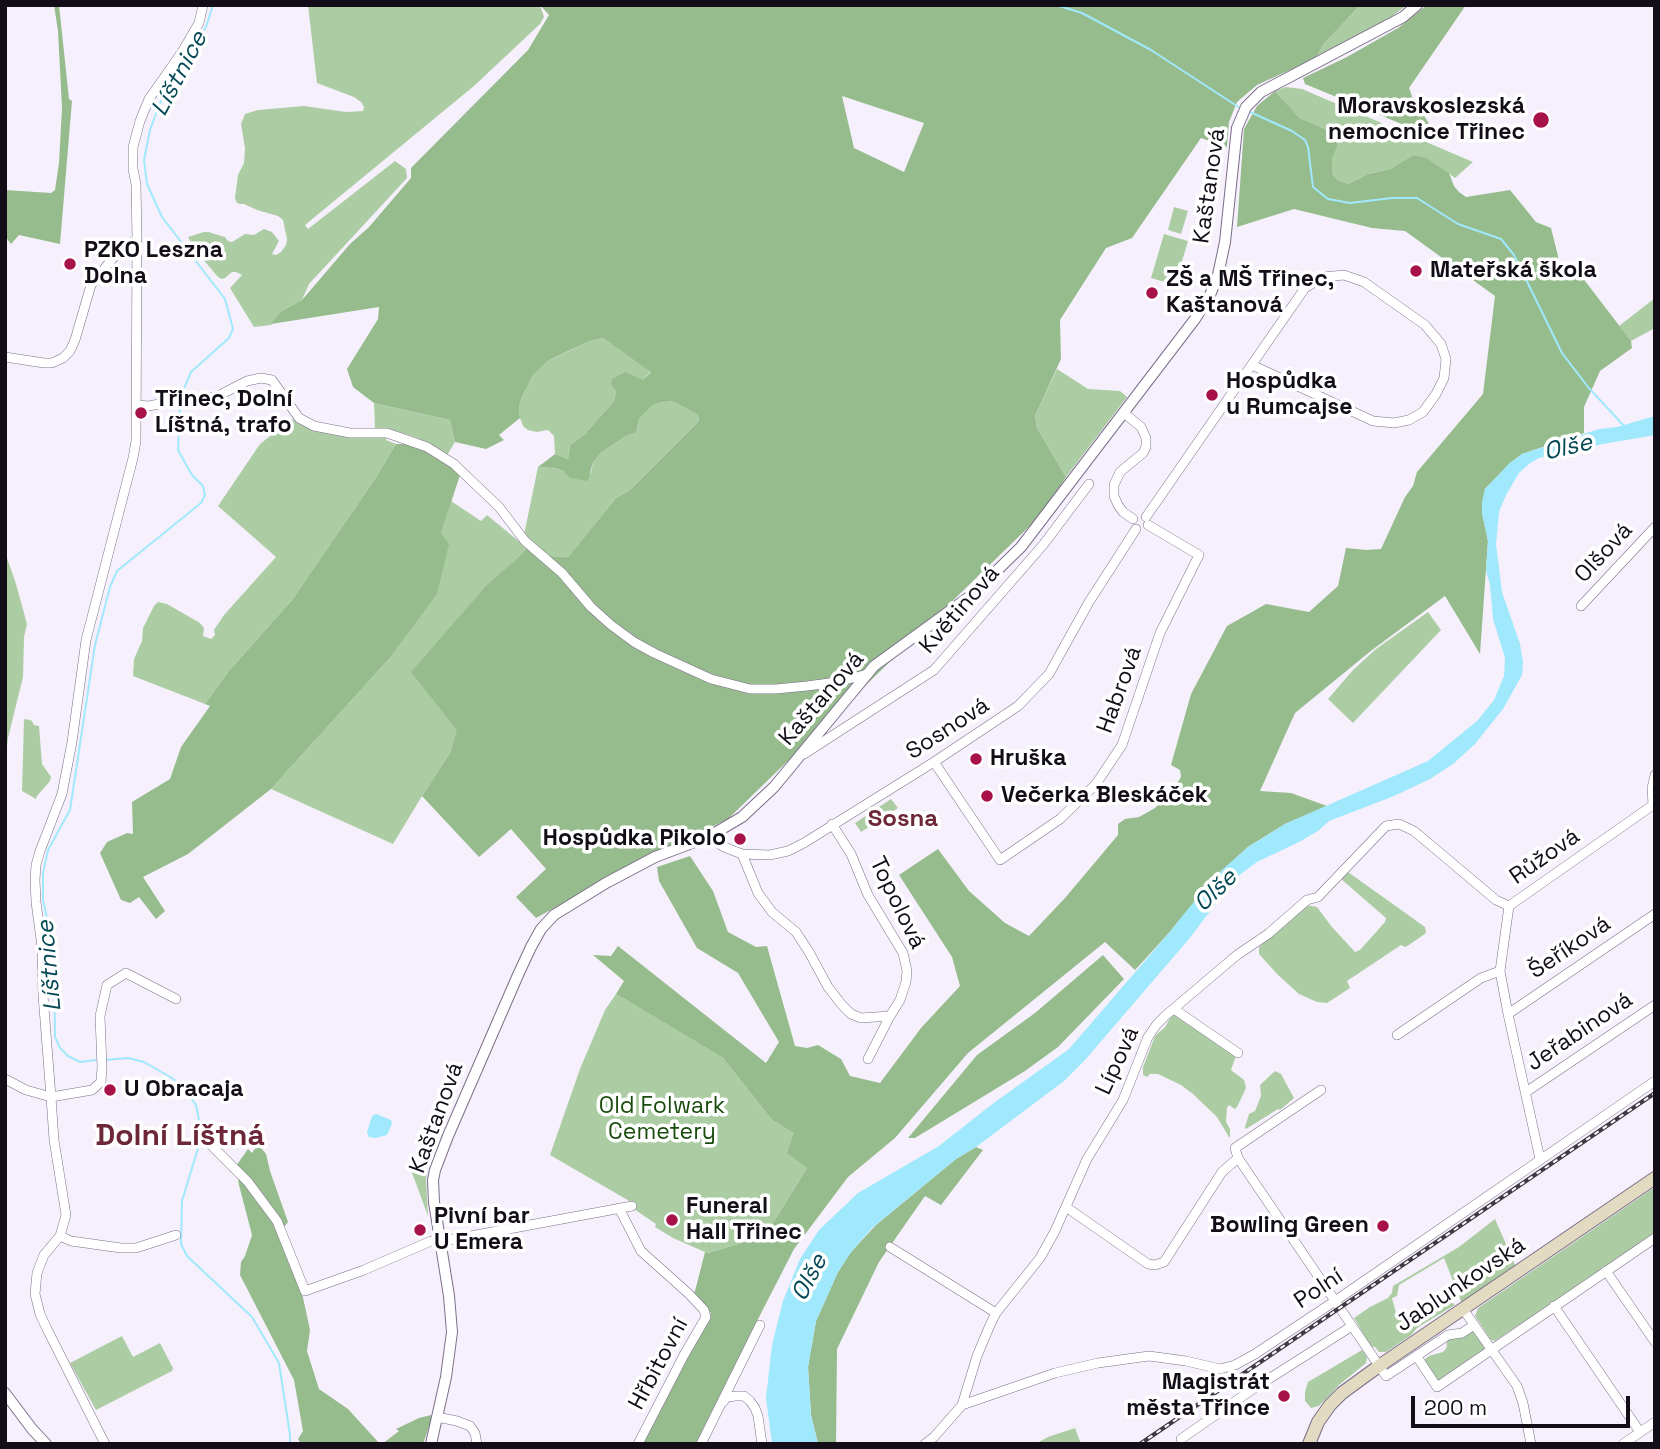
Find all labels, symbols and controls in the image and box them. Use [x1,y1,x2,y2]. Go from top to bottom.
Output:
water label: Líštnice [146,27,214,121]
place label: Moravskoslezská nemocnice Třinec [1328,93,1525,147]
marker: Moravskoslezská nemocnice Třinec [1531,110,1551,130]
street label: Kaštanová [1188,127,1232,245]
place label: PZKO Leszna Dolna [84,237,223,291]
marker: PZKO Leszna Dolna [62,256,78,272]
place label: Mateřská škola [1430,257,1597,285]
marker: Mateřská škola [1408,263,1424,279]
place label: ZŠ a MŠ Třinec, Kaštanová [1166,266,1334,320]
marker: ZŠ a MŠ Třinec, Kaštanová [1144,285,1160,301]
place label: Hospůdka u Rumcajse [1226,368,1353,422]
place label: Třinec, Dolní Líštná, trafo [155,386,293,440]
marker: Hospůdka u Rumcajse [1204,387,1220,403]
marker: Třinec, Dolní Líštná, trafo [133,405,149,421]
water label: Olše [1541,428,1595,468]
street label: Olšová [1569,517,1639,589]
street label: Květinová [914,560,1006,660]
street label: Habrová [1092,643,1148,737]
street label: Kaštanová [774,646,870,752]
street label: Sosnová [901,692,995,766]
place label: Hruška [990,745,1066,773]
marker: Hruška [968,751,984,767]
place label: Večerka Bleskáček [1001,782,1208,810]
marker: Večerka Bleskáček [979,788,995,804]
district label: Sosna [868,805,938,833]
street label: Růžová [1505,823,1585,891]
place label: Hospůdka Pikolo [543,825,726,853]
marker: Hospůdka Pikolo [732,831,748,847]
street label: Topolová [863,852,931,954]
water label: Olše [1188,864,1244,918]
street label: Šeříková [1524,911,1616,985]
water label: Líštnice [32,919,68,1013]
street label: Jeřabinová [1522,987,1638,1077]
street label: Lípová [1090,1023,1146,1099]
street label: Kaštanová [404,1059,470,1177]
place label: U Obracaja [124,1076,244,1104]
marker: U Obracaja [102,1082,118,1098]
park label: Old Folwark Cemetery [599,1093,725,1147]
district label: Dolní Líštná [95,1119,265,1155]
place label: Funeral Hall Třinec [686,1193,802,1247]
place label: Pivní bar U Emera [434,1203,530,1257]
marker: Funeral Hall Třinec [664,1212,680,1228]
place label: Bowling Green [1210,1212,1369,1240]
marker: Bowling Green [1375,1218,1391,1234]
marker: Pivní bar U Emera [412,1222,428,1238]
street label: Jablunkovská [1391,1232,1531,1338]
water label: Olše [786,1250,834,1306]
street label: Polní [1289,1263,1349,1315]
street label: Hřbitovní [623,1313,695,1415]
place label: Magistrát města Třince [1126,1369,1270,1423]
scale bar [1415,1382,1634,1426]
marker: Magistrát města Třince [1276,1388,1292,1404]
text: 200 m [1424,1394,1487,1421]

